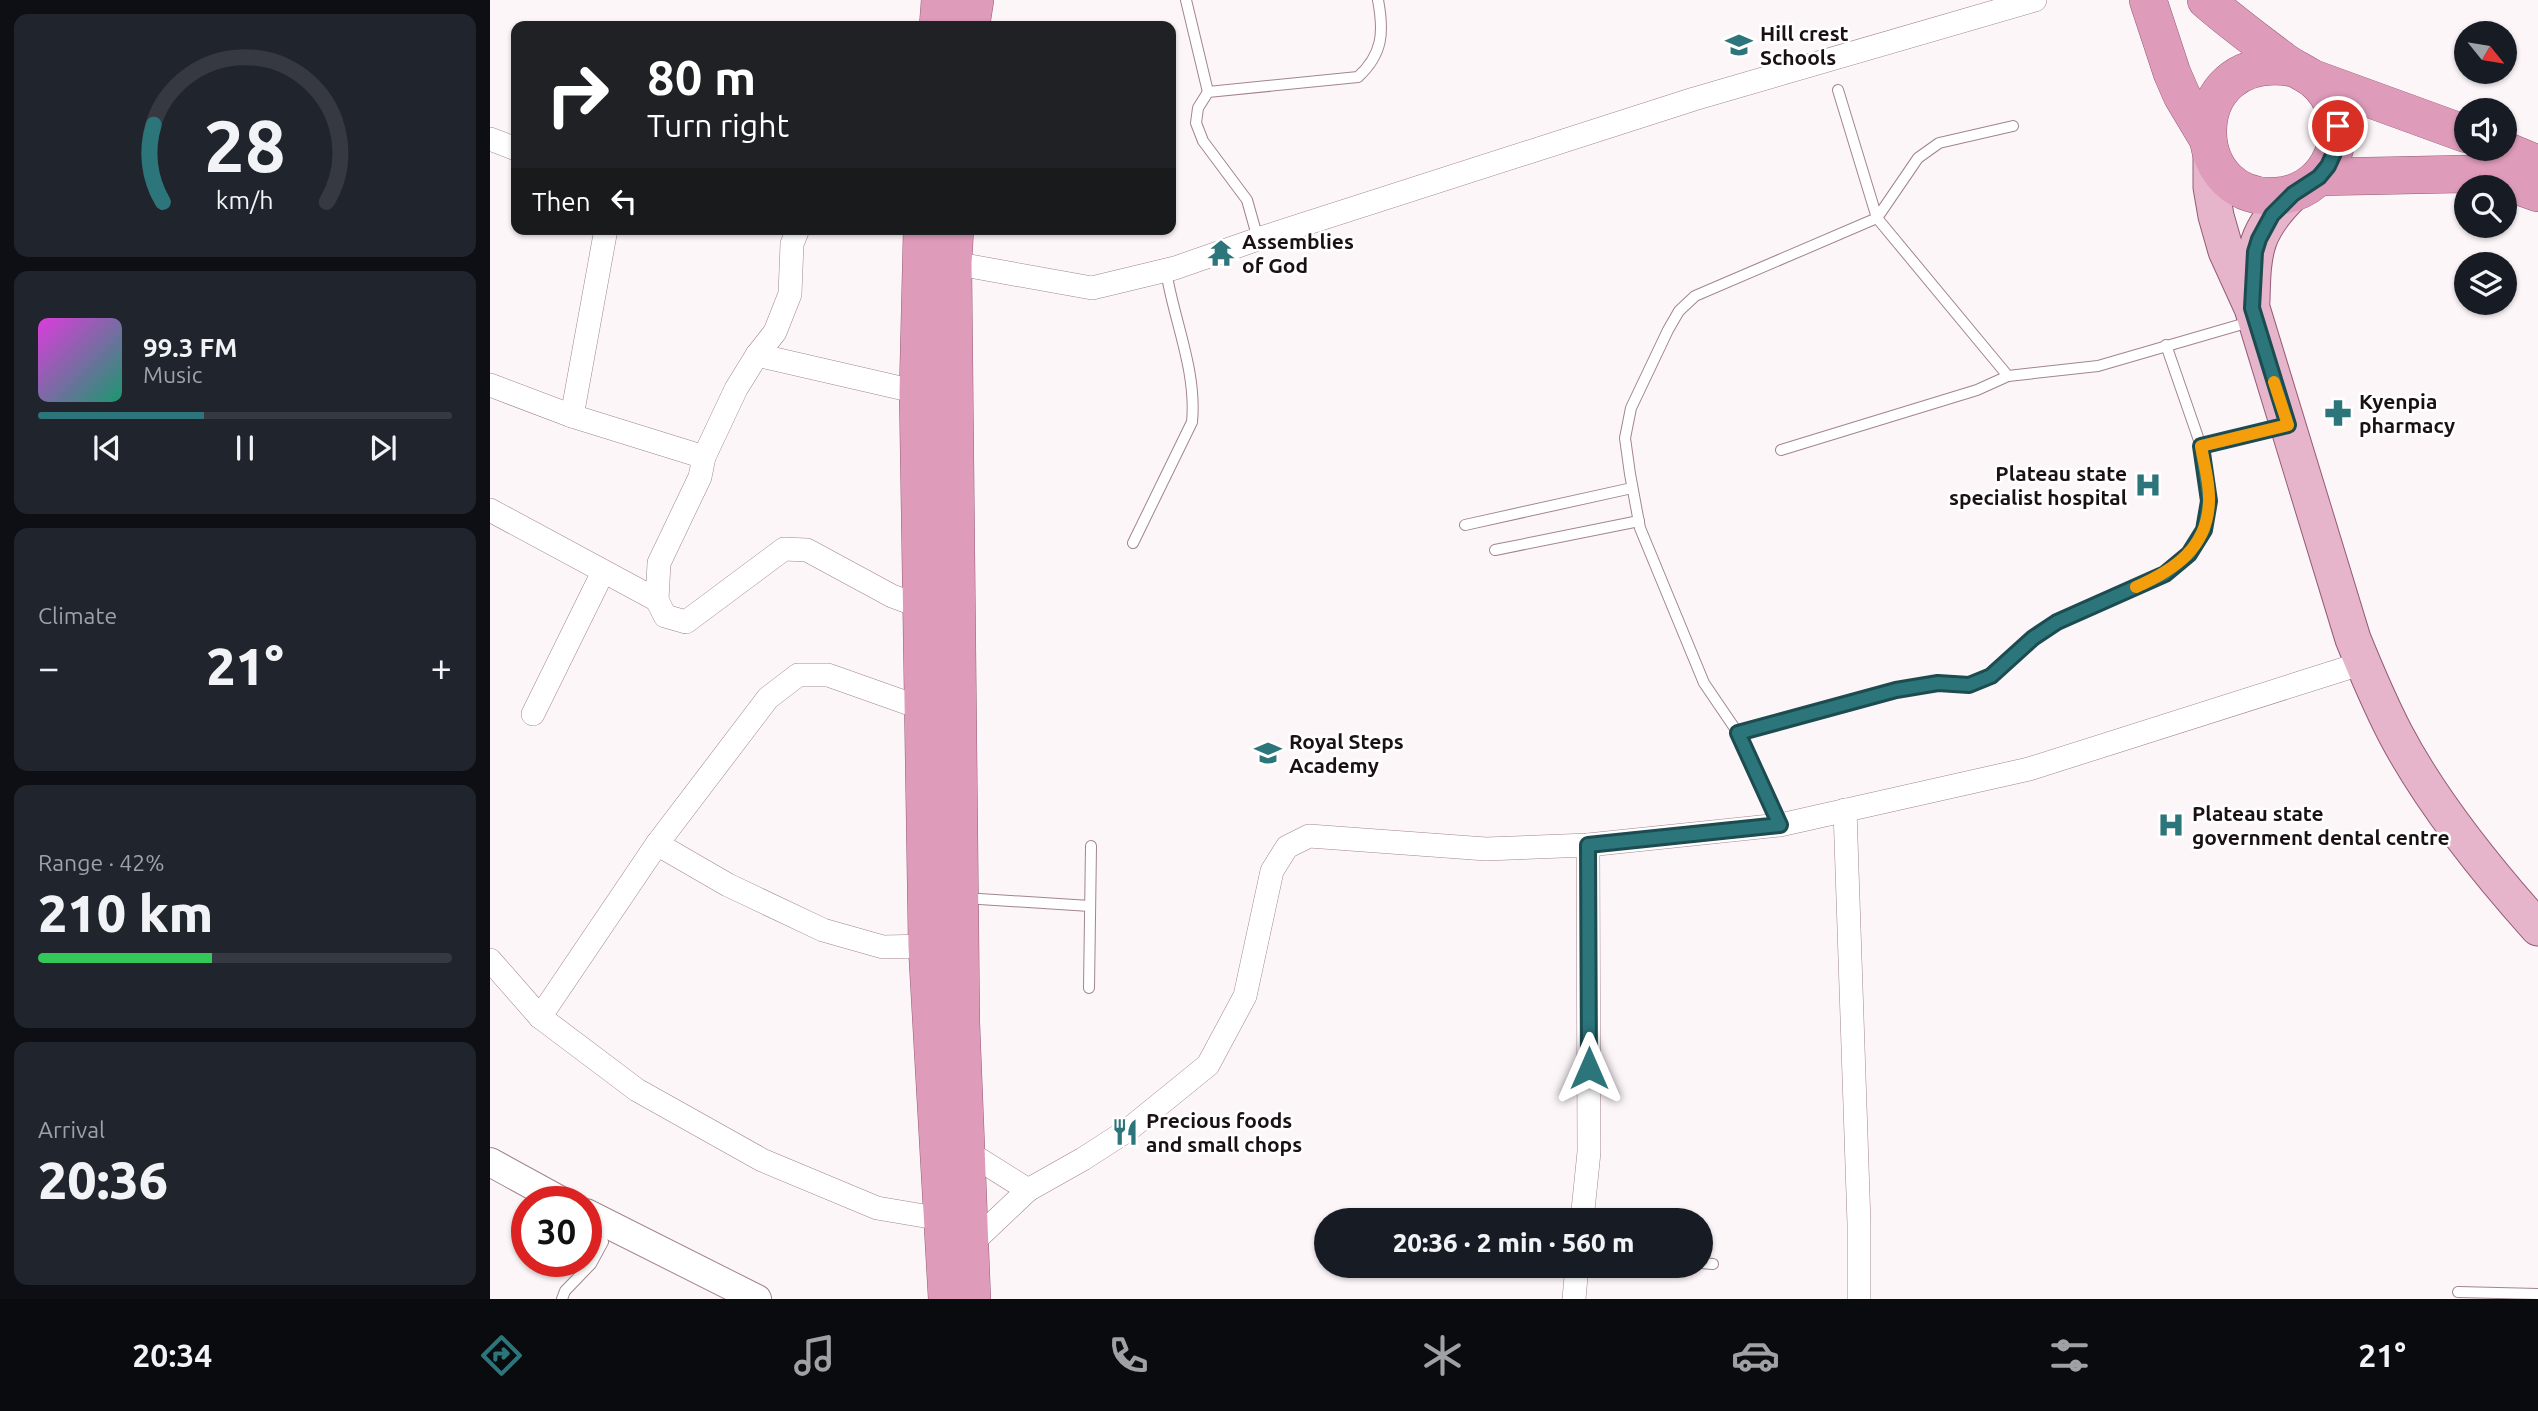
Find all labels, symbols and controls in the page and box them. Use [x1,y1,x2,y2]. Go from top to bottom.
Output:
place label: Hill crest Schools [1760,21,1849,69]
north arrow [2454,21,2516,84]
map controls [2454,21,2517,315]
school or university icon: Hill crest Schools [1724,30,1754,60]
icon: right [532,49,623,140]
text: 80 m [647,49,756,104]
pin [2308,96,2368,156]
button: sound [2454,98,2517,161]
text: 28 [204,104,286,186]
text: Turn right [647,107,789,143]
icon: arrive [2319,107,2357,145]
button: search [2454,175,2517,238]
icon: left [605,182,643,220]
text: km/h [216,185,274,213]
text: Then [532,187,591,216]
place label: Assemblies of God [1242,229,1354,277]
temple icon: Assemblies of God [1206,238,1236,268]
button: layers [2454,252,2517,315]
text: 99.3 FM [143,333,237,362]
text: Music [143,362,202,387]
place label: Kyenpia pharmacy [2359,389,2455,437]
pharmacy icon: Kyenpia pharmacy [2323,398,2353,428]
icon: previous [88,429,126,467]
icon: pause [226,429,264,467]
icon: next [364,429,402,467]
place label: Plateau state specialist hospital [1949,461,2127,509]
hospital icon: Plateau state specialist hospital [2133,470,2163,500]
text: Climate [38,603,117,628]
text: 21° [206,637,284,695]
text: − [38,646,59,688]
text: + [431,646,452,688]
place label: Royal Steps Academy [1289,729,1404,777]
school or university icon: Royal Steps Academy [1253,738,1283,768]
place label: Plateau state government dental centre [2192,801,2450,849]
hospital icon: Plateau state government dental centre [2156,810,2186,840]
text: Range · 42% [38,850,165,875]
text: 210 km [38,884,213,942]
position arrow [1552,1031,1626,1105]
place label: Precious foods and small chops [1146,1108,1302,1156]
text: Arrival [38,1117,105,1142]
restaurant icon: Precious foods and small chops [1110,1117,1140,1147]
text: 20:36 [38,1151,168,1209]
speed limit sign: 30 [511,1186,602,1277]
text: 20:36 · 2 min · 560 m [1393,1228,1634,1257]
icon: directions [477,1331,526,1380]
icon: music [790,1331,839,1380]
icon: phone [1104,1331,1153,1380]
icon: climate [1418,1331,1467,1380]
icon: car [1731,1331,1780,1380]
icon: filters [2045,1331,2094,1380]
text: 20:34 [132,1337,212,1373]
text: 21° [2358,1337,2406,1373]

